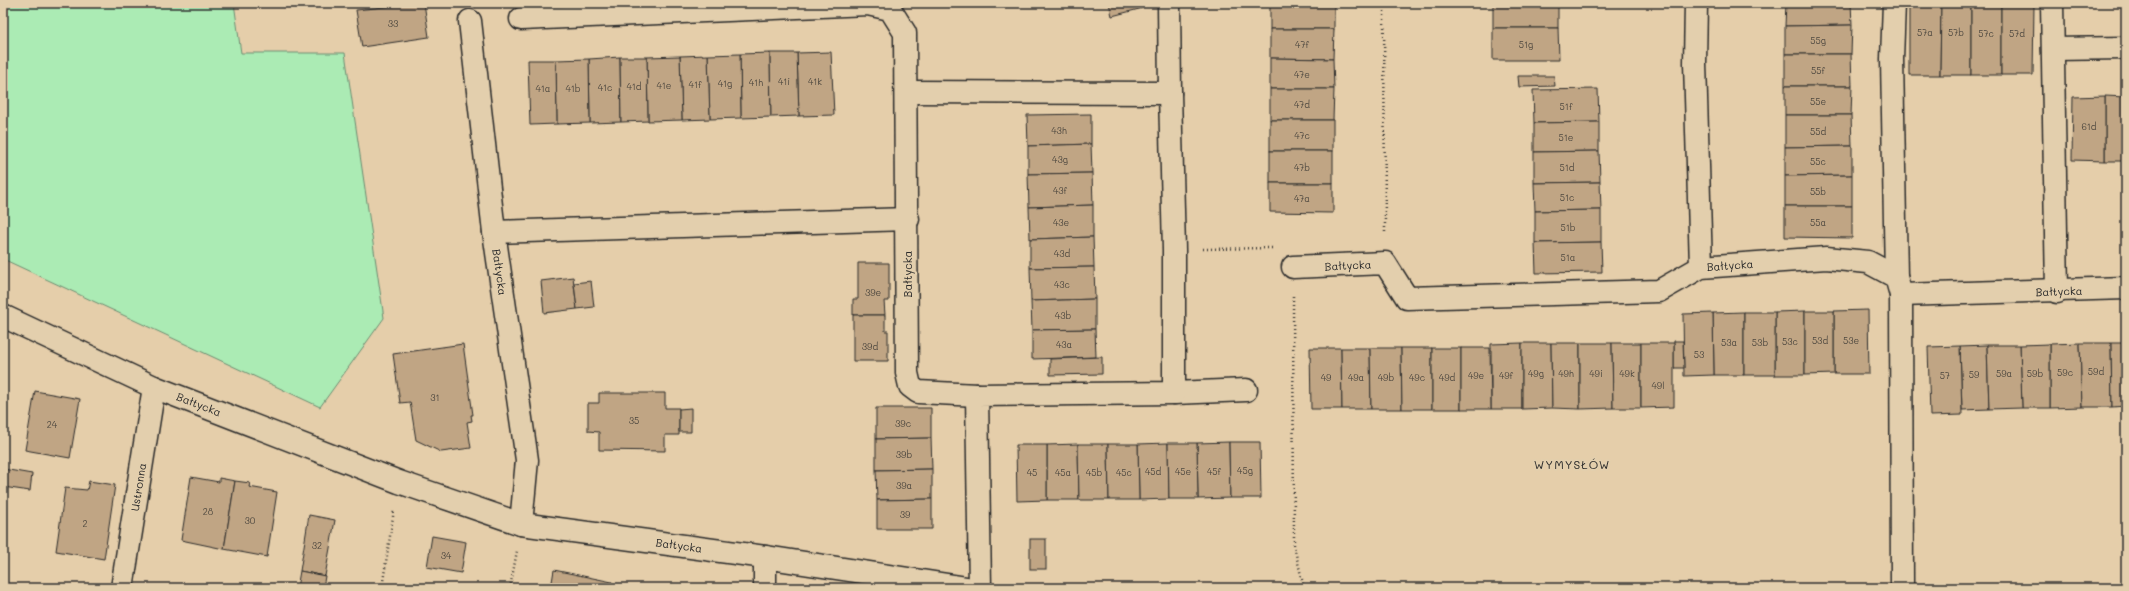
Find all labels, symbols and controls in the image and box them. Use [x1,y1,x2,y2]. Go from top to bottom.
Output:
house number: 33 [388,18,398,29]
house number: 57a [1917,27,1933,38]
house number: 57b [1948,27,1964,38]
house number: 57c [1978,28,1994,39]
house number: 57d [2009,28,2025,39]
house number: 55g [1810,35,1826,46]
house number: 47f [1295,39,1309,50]
house number: 51g [1519,39,1533,50]
house number: 55f [1811,65,1825,76]
house number: 47e [1294,69,1310,80]
house number: 41i [778,76,790,87]
house number: 41k [808,76,822,87]
house number: 41h [749,77,763,88]
house number: 41g [718,78,732,89]
house number: 41f [689,79,702,90]
house number: 41e [657,80,671,91]
house number: 41d [626,81,642,92]
house number: 41c [598,82,612,93]
house number: 41a [536,83,551,94]
house number: 41b [565,83,581,94]
house number: 55e [1810,96,1826,107]
house number: 47d [1294,99,1310,110]
house number: 51f [1560,101,1573,112]
house number: 61d [2081,121,2097,132]
house number: 43h [1051,125,1067,136]
house number: 55d [1810,126,1826,137]
house number: 47c [1294,130,1310,141]
house number: 51e [1559,132,1573,143]
house number: 43g [1052,154,1068,165]
house number: 55c [1810,156,1826,167]
house number: 47b [1294,162,1310,173]
house number: 51d [1560,162,1575,173]
house number: 43f [1053,185,1068,196]
house number: 55b [1810,186,1826,197]
house number: 51c [1560,192,1574,203]
house number: 47a [1294,193,1310,204]
house number: 43e [1053,217,1069,228]
house number: 55a [1810,217,1826,228]
house number: 51b [1560,222,1576,233]
street label: Bałtycka [489,248,511,296]
house number: 43d [1054,248,1070,259]
street label: Bałtycka [900,250,915,297]
house number: 51a [1561,252,1576,263]
street label: Bałtycka [1324,256,1372,274]
street label: Bałtycka [1706,256,1754,274]
house number: 43c [1054,279,1070,290]
street label: Bałtycka [2035,283,2083,299]
house number: 39e [865,287,881,298]
house number: 43b [1055,310,1071,321]
house number: 53d [1812,335,1828,346]
house number: 53e [1843,335,1859,346]
house number: 53c [1782,336,1798,347]
house number: 53a [1721,337,1737,348]
house number: 53b [1752,337,1768,348]
house number: 43a [1056,339,1072,350]
house number: 39d [862,341,878,352]
house number: 53 [1694,349,1704,360]
house number: 59d [2088,366,2104,377]
house number: 59c [2057,367,2073,378]
house number: 49g [1528,368,1544,379]
house number: 49h [1558,368,1574,379]
house number: 49i [1589,368,1603,379]
house number: 49k [1619,368,1635,379]
house number: 59a [1996,368,2012,379]
house number: 59b [2027,368,2043,379]
house number: 59 [1969,369,1980,380]
house number: 49e [1468,370,1484,381]
house number: 49f [1499,370,1514,381]
house number: 57 [1940,370,1950,381]
house number: 49 [1321,372,1332,383]
house number: 49a [1348,372,1364,383]
house number: 49b [1378,372,1394,383]
house number: 49c [1409,372,1425,383]
house number: 49d [1439,372,1455,383]
house number: 49l [1652,380,1664,391]
street label: Bałtycka [174,389,224,419]
house number: 31 [430,392,440,403]
house number: 35 [629,415,639,426]
house number: 39c [895,418,911,429]
house number: 24 [47,419,58,430]
house number: 39b [896,449,912,460]
district label: WYMYSŁÓW [1534,456,1610,472]
street label: Ustronna [127,462,149,512]
house number: 45g [1237,465,1253,476]
house number: 45d [1145,466,1161,477]
house number: 45e [1175,466,1191,477]
house number: 45f [1207,466,1222,477]
house number: 45 [1027,467,1037,478]
house number: 45a [1055,467,1071,478]
house number: 45b [1086,467,1102,478]
house number: 45c [1116,467,1132,478]
house number: 39a [896,480,912,491]
house number: 28 [203,506,214,517]
house number: 39 [900,509,911,520]
house number: 30 [245,515,256,526]
house number: 2 [82,518,88,529]
street label: Bałtycka [655,534,703,556]
house number: 32 [312,540,322,551]
house number: 34 [441,550,452,561]

